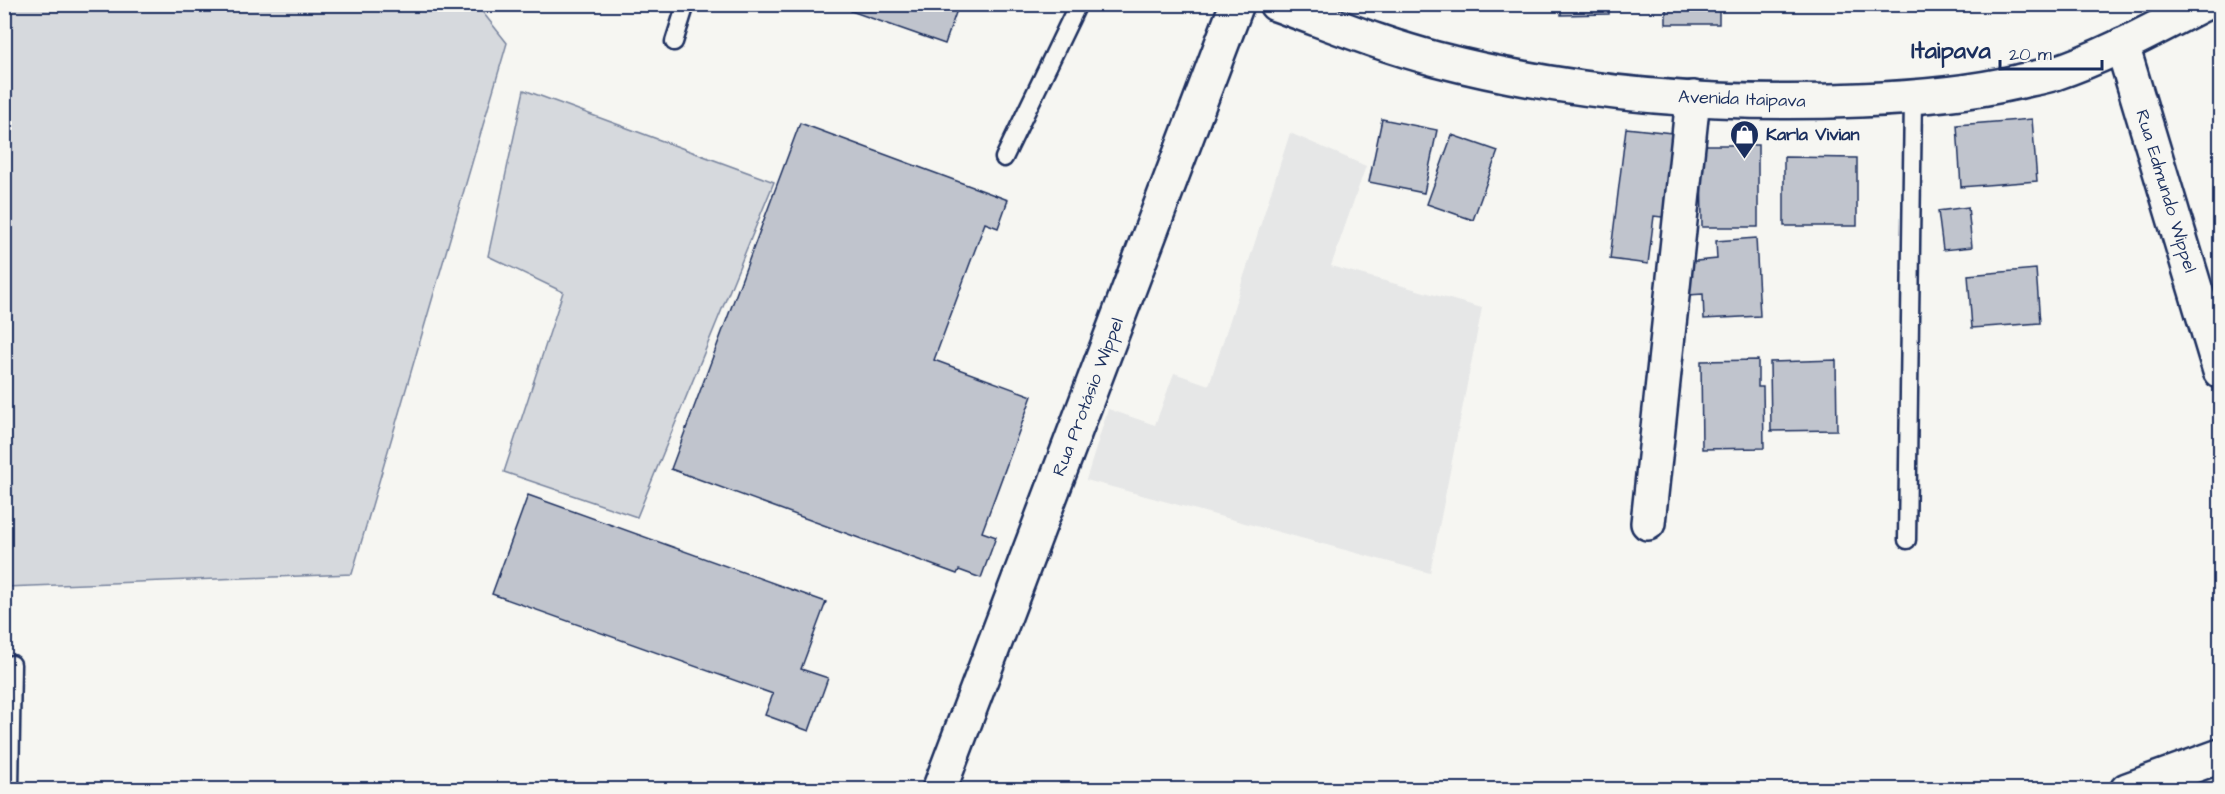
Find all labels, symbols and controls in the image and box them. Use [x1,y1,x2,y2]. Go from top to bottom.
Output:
scale bar [2000,33,2102,71]
district label: Itaipava [1911,34,1991,68]
text: 20 m [2009,42,2052,67]
street label: Avenida Itaipava [1678,84,1806,114]
street label: Rua Edmundo Wippel [2129,106,2203,276]
shop icon: Karla Vivian [1729,118,1761,160]
place label: Karla Vivian [1766,122,1859,147]
street label: Rua Protásio Wippel [1046,314,1130,480]

